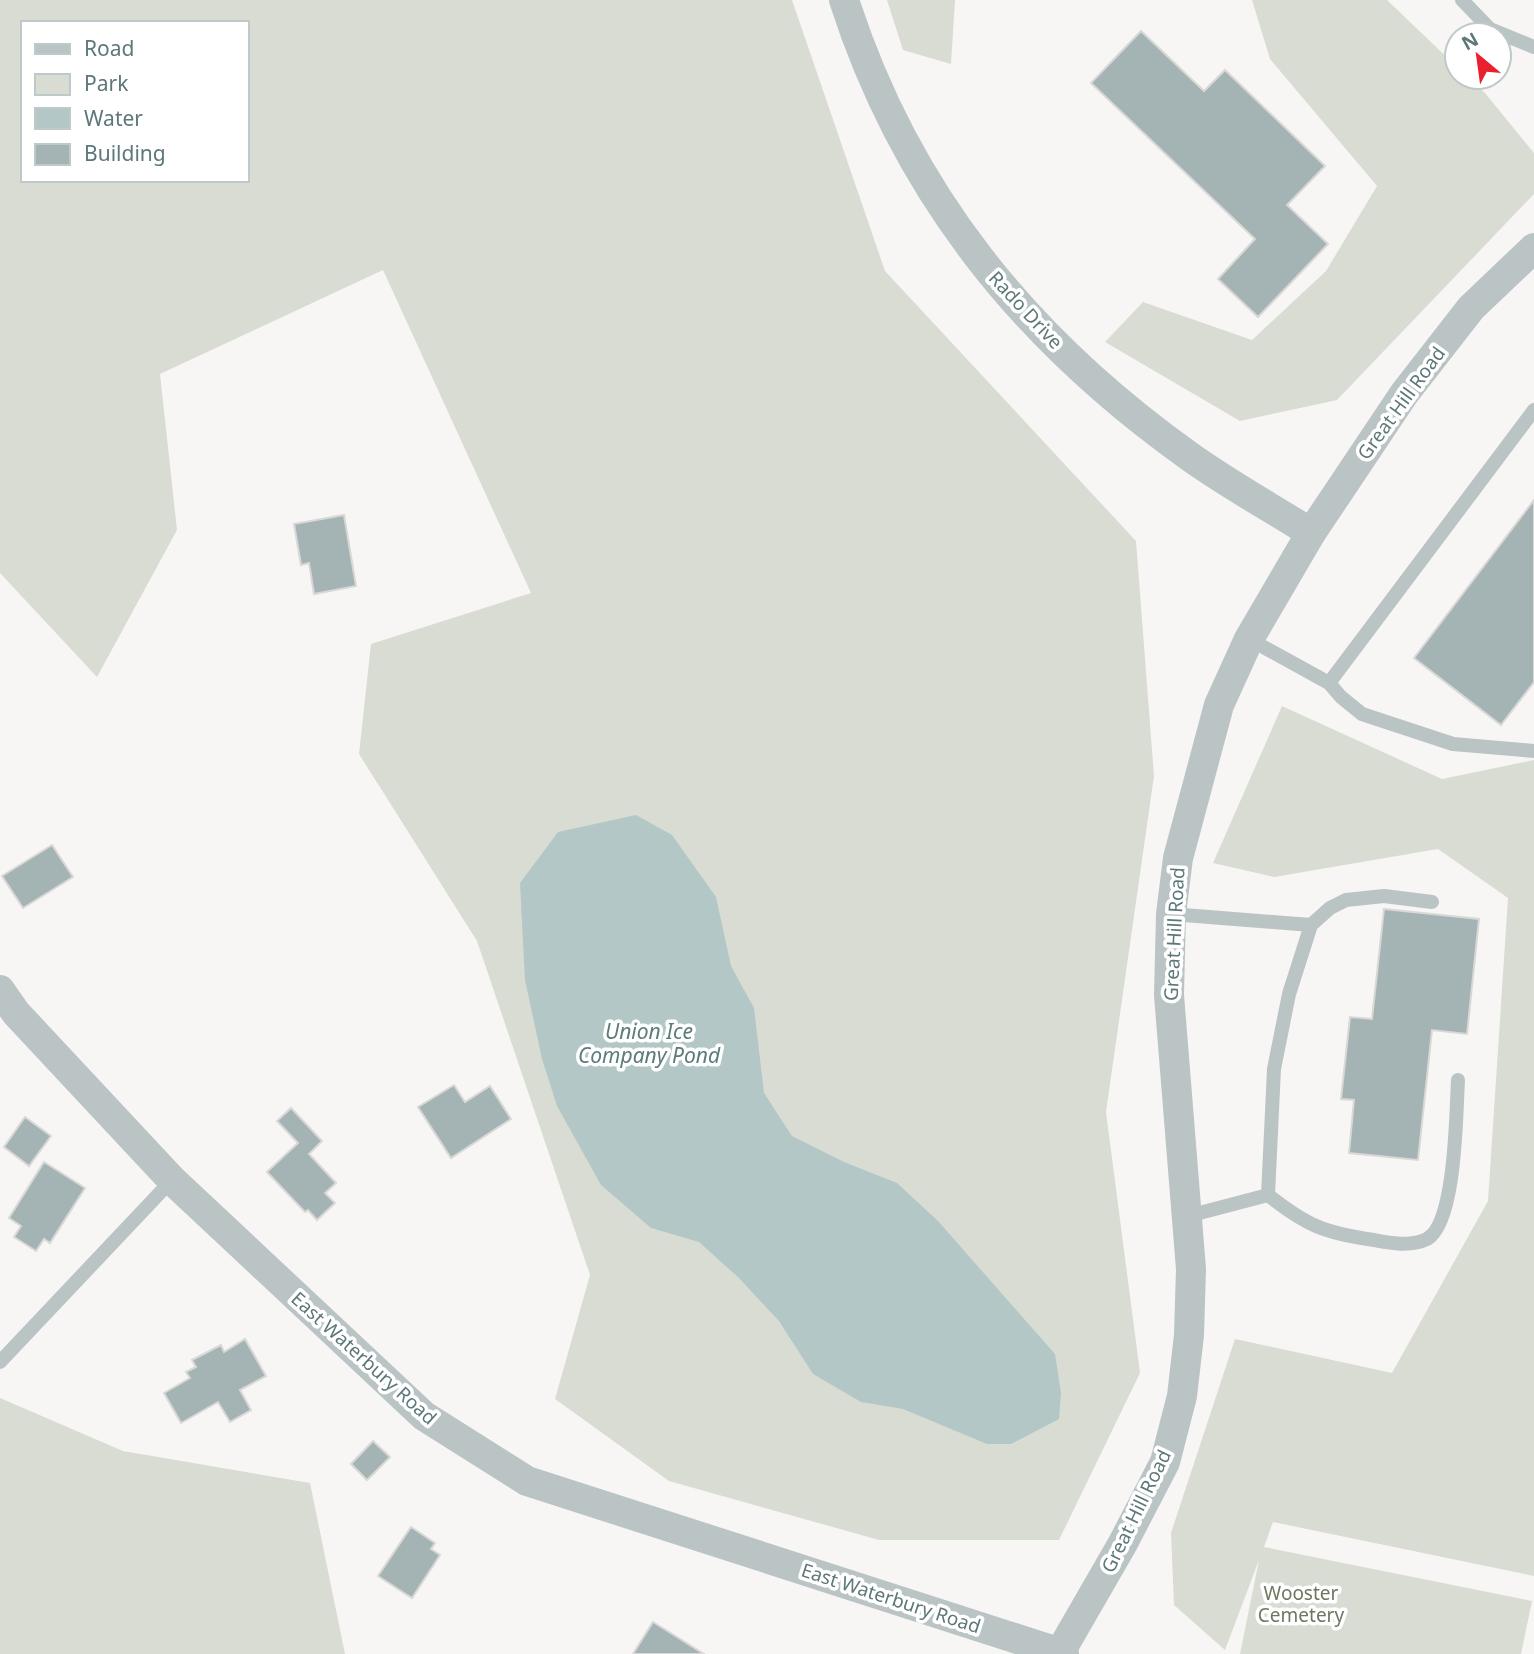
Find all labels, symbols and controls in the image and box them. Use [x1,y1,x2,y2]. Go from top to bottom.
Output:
legend [21,21,248,182]
north arrow [1443,21,1513,91]
text: N [1457,26,1483,56]
text: Road [84,34,134,62]
text: Park [84,69,129,97]
text: Water [84,104,143,132]
text: Building [84,139,166,167]
street label: Rado Drive [983,265,1069,355]
street label: Great Hill Road [1351,341,1451,465]
street label: Great Hill Road [1158,866,1190,1002]
water label: Union Ice Company Pond [578,1017,721,1069]
street label: East Waterbury Road [286,1286,442,1430]
street label: Great Hill Road [1095,1445,1177,1577]
street label: East Waterbury Road [798,1557,984,1639]
park label: Wooster Cemetery [1258,1580,1344,1628]

